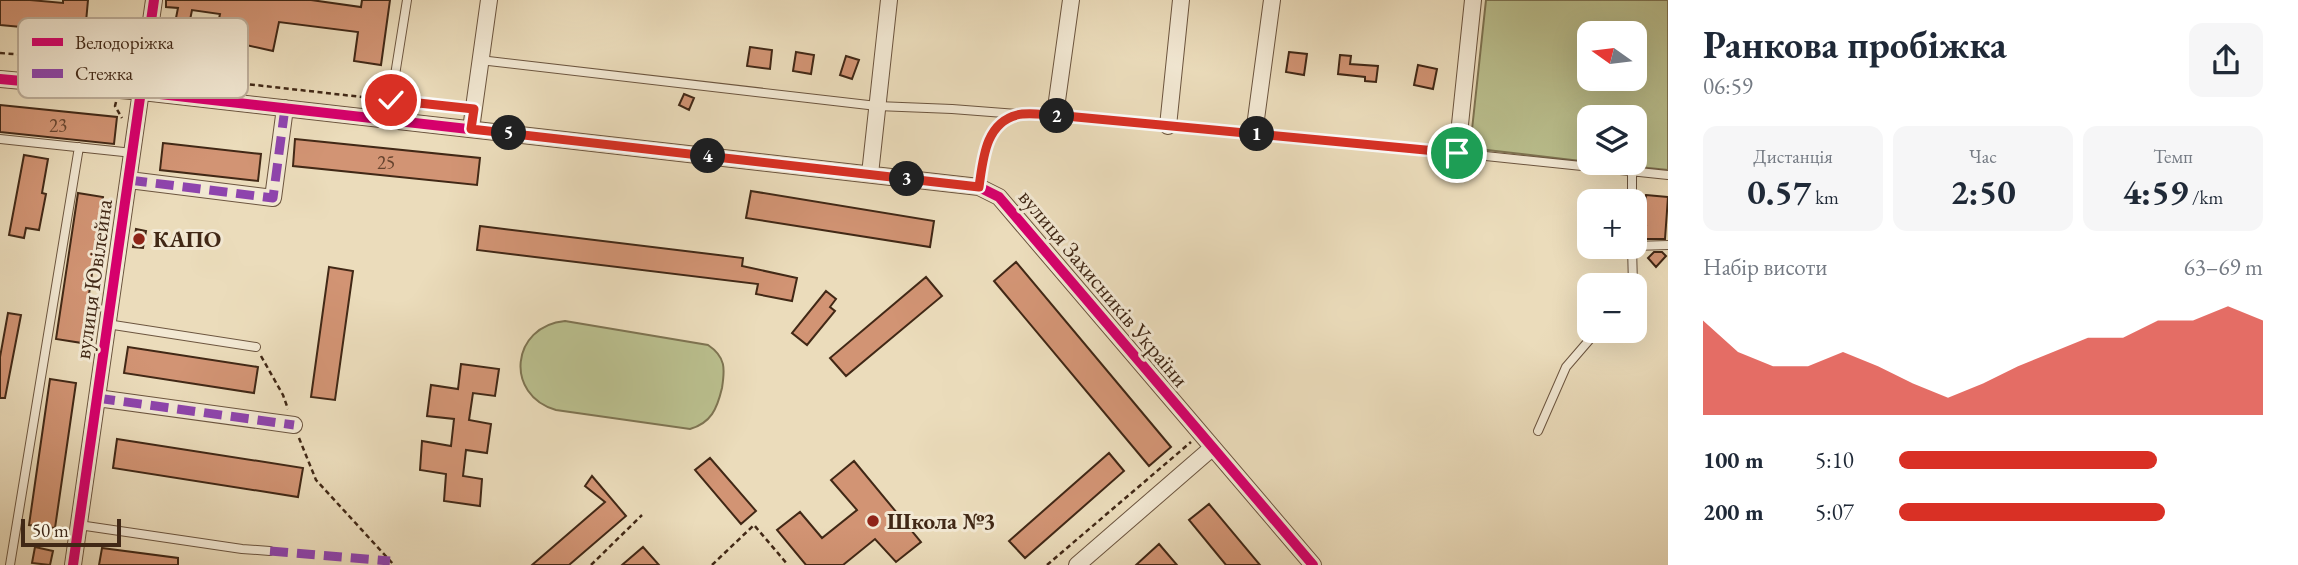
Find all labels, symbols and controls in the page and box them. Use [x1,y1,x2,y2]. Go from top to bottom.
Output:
legend [18,18,248,98]
text: Ранкова пробіжка [1703,20,2007,69]
north arrow [1577,21,1647,91]
map controls [1577,21,1647,343]
button: share [2189,23,2263,97]
text: Велодоріжка [75,30,174,55]
text: Стежка [75,61,134,86]
pin [361,70,421,130]
text: 06:59 [1703,71,1753,101]
icon: check [372,81,410,119]
pin: 2 [1040,99,1074,134]
text: 2 [1051,103,1062,128]
button: layers [1577,105,1647,175]
house number: 23 [49,113,67,138]
pin: 5 [491,116,526,150]
pin: 1 [1240,116,1274,152]
text: 5 [503,120,514,145]
text: 1 [1251,121,1262,146]
pin [1427,123,1487,183]
icon: arrive [1438,134,1476,172]
pin: 4 [690,138,726,174]
text: 4 [702,143,713,168]
text: Дистанція [1753,144,1833,169]
text: Час [1969,144,1997,169]
text: Темп [2153,144,2193,169]
house number: 25 [377,150,395,175]
pin: 3 [890,162,925,196]
text: 3 [901,166,912,191]
text: 0.57 [1747,169,1811,214]
text: 2:50 [1950,169,2016,214]
text: 4:59 [2123,169,2188,214]
street label: вулиця Захисників України [1012,183,1196,393]
text: km [1811,185,1839,210]
text: /km [2188,185,2223,210]
button: + [1577,189,1647,259]
street label: вулиця Ювілейна [67,196,119,361]
place label: КАПО [153,224,221,254]
marker: КАПО [131,231,147,247]
text: Набір висоти [1703,252,1827,282]
text: 63–69 m [2184,252,2263,282]
button: − [1577,273,1647,343]
text: 100 m [1703,445,1764,475]
text: 5:10 [1815,445,1854,475]
text: 200 m [1703,497,1764,527]
text: 5:07 [1815,497,1854,527]
place label: Школа №3 [887,506,996,536]
marker: Школа №3 [865,513,881,529]
scale bar [21,516,121,548]
text: 50 m [32,518,69,543]

